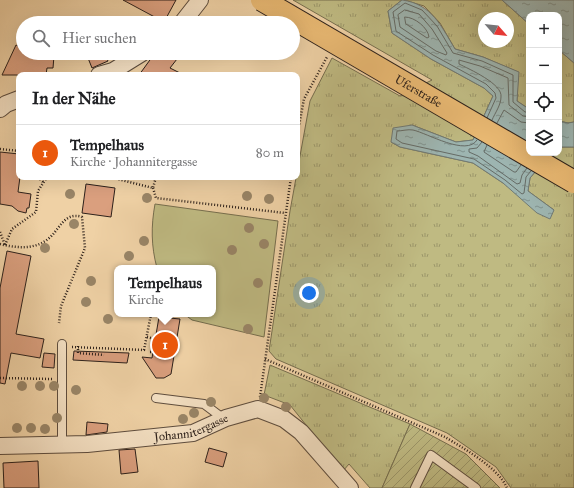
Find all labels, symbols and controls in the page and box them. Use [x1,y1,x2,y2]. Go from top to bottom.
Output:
north arrow [478,12,514,48]
map controls [526,12,562,156]
button: + [526,12,562,48]
search box [16,16,300,60]
icon: search [30,27,52,49]
text: Hier suchen [62,29,137,47]
button: − [526,48,562,84]
street label: Uferstraße [392,72,444,110]
button: locate [526,84,562,120]
text: In der Nähe [32,88,116,109]
button: layers [526,120,562,156]
text: Tempelhaus [70,136,144,154]
text: 1 [42,145,48,161]
text: 80 m [256,145,284,161]
text: Kirche · Johannitergasse [70,154,197,170]
popup [114,265,216,317]
text: Tempelhaus [128,274,202,292]
your location [299,283,319,303]
text: Kirche [128,292,164,308]
pin: 1 [152,330,178,360]
street label: Johannitergasse [151,411,230,445]

